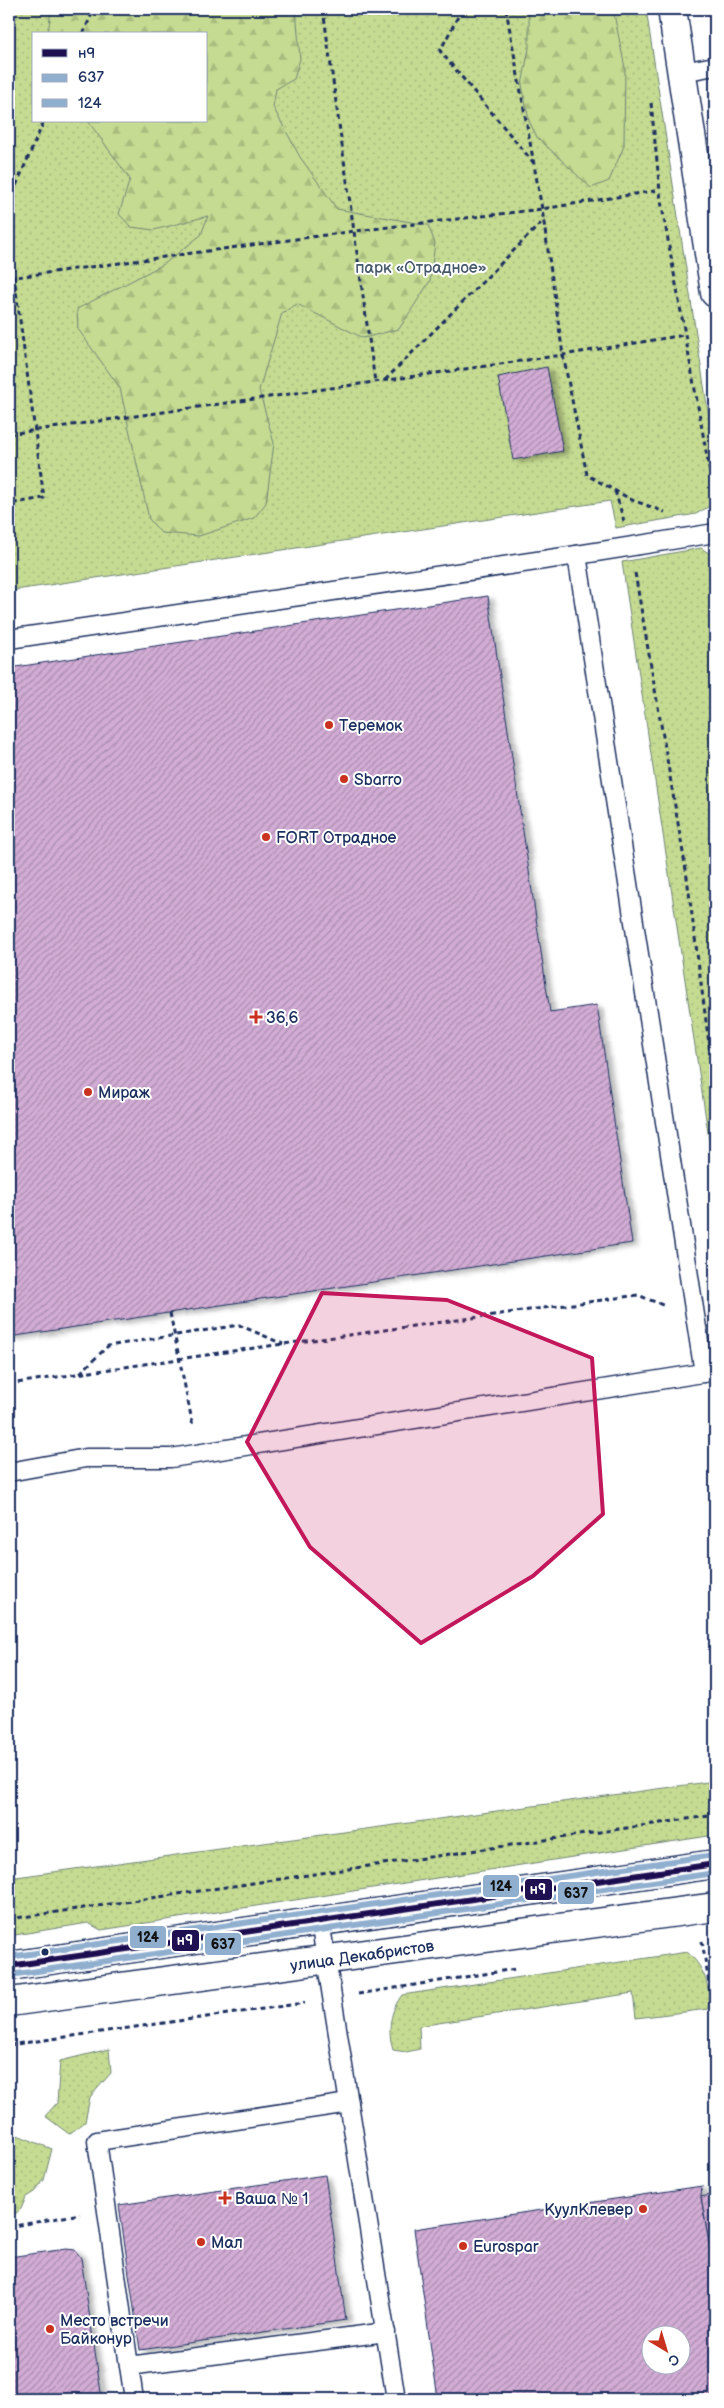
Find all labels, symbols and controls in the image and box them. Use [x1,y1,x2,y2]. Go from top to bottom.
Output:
legend [32,32,208,122]
text: н9 [78,44,95,63]
text: 637 [78,68,104,87]
text: 124 [78,94,102,113]
park label: парк «Отрадное» [355,259,487,278]
place label: Теремок [339,717,403,736]
marker: Теремок [323,719,335,731]
place label: Sbarro [354,771,402,790]
marker: Sbarro [338,773,350,785]
place label: FORT Отрадное [276,829,397,848]
marker: FORT Отрадное [260,831,272,843]
place label: 36,6 [266,1009,299,1028]
marker: 36,6 [250,1011,262,1023]
place label: Мираж [98,1084,151,1103]
marker: Мираж [82,1086,94,1098]
line badge: 124 [482,1874,520,1898]
text: 124 [490,1878,513,1895]
line badge: н9 [524,1878,553,1901]
text: н9 [530,1881,546,1898]
line badge: 637 [557,1881,595,1905]
text: 637 [564,1885,588,1902]
line badge: 124 [129,1925,167,1949]
text: 124 [137,1929,160,1946]
line badge: н9 [171,1929,200,1952]
text: н9 [177,1932,193,1949]
line badge: 637 [204,1932,242,1956]
text: 637 [211,1936,235,1953]
street label: улица Декабристов [289,1937,436,1976]
unlabelled marker [40,1947,50,1957]
place label: Ваша № 1 [235,2190,308,2209]
marker: Ваша № 1 [219,2192,231,2204]
place label: КуулКлевер [544,2201,633,2220]
marker: КуулКлевер [637,2203,649,2215]
place label: Мал [211,2234,243,2253]
marker: Мал [195,2236,207,2248]
place label: Eurospar [473,2238,539,2257]
marker: Eurospar [457,2240,469,2252]
place label: Место встречи Байконур [60,2312,169,2349]
marker: Место встречи Байконур [44,2323,56,2335]
north arrow [642,2326,692,2376]
text: С [664,2350,683,2370]

